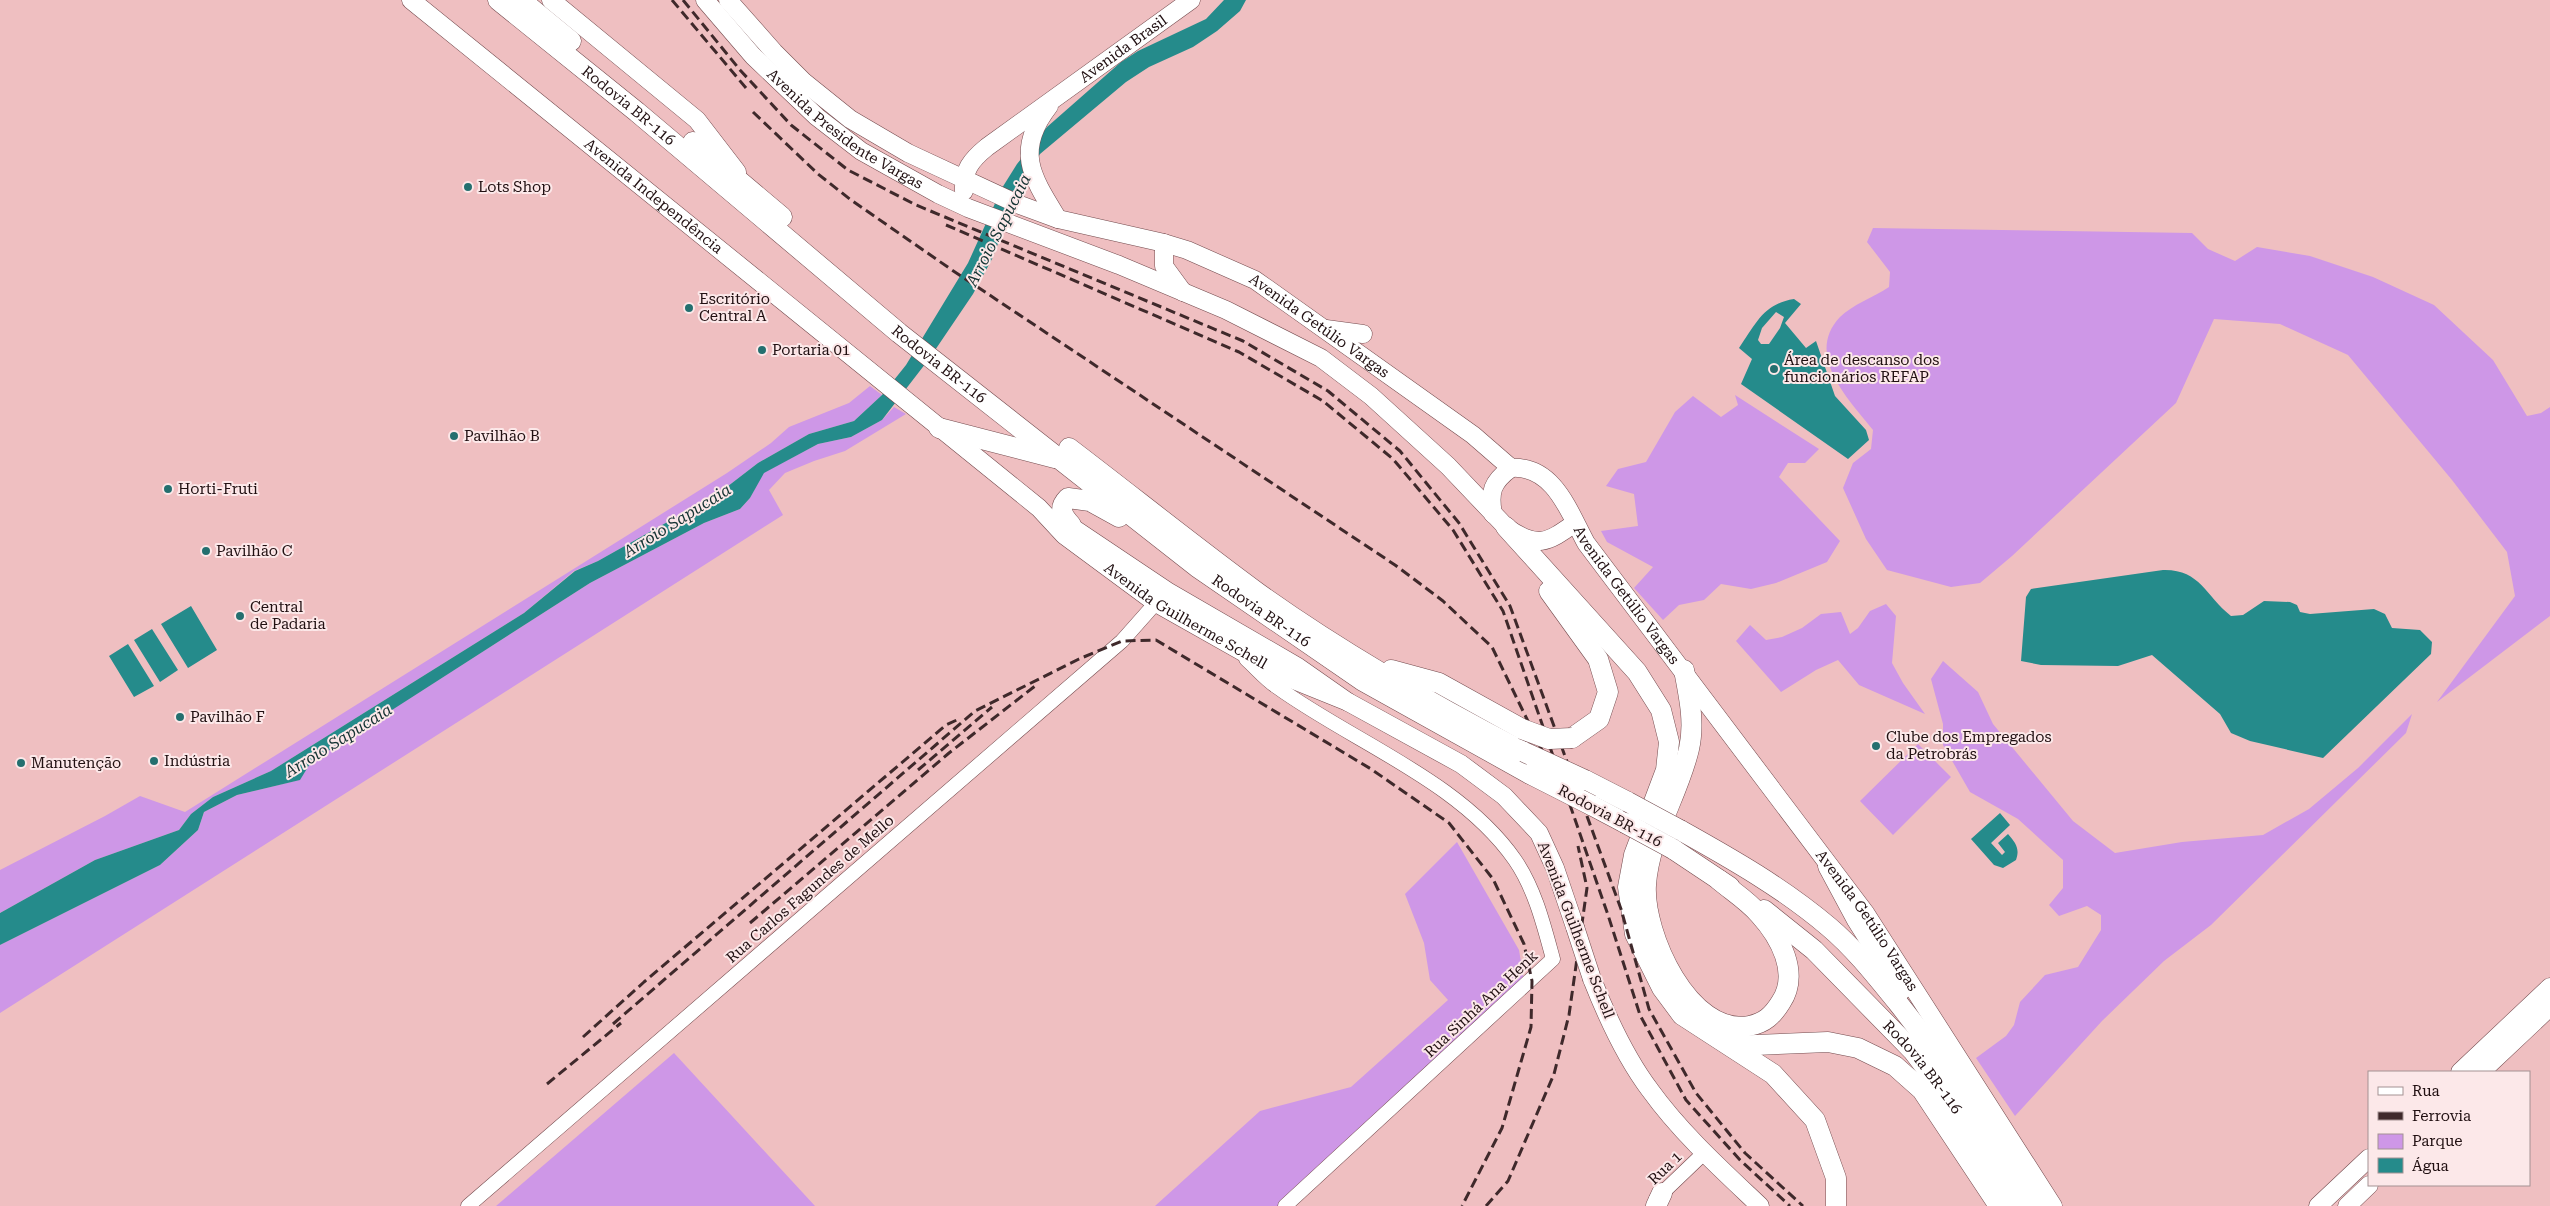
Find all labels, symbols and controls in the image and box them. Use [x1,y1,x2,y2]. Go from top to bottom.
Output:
street label: Avenida Brasil [1076,11,1171,86]
street label: Rodovia BR-116 [578,62,679,149]
street label: Avenida Presidente Vargas [763,65,926,193]
street label: Avenida Independência [581,135,726,257]
water label: Arroio Sapucaia [962,171,1035,290]
place label: Lots Shop [478,178,551,196]
marker: Lots Shop [462,181,474,193]
street label: Avenida Getúlio Vargas [1246,270,1393,382]
place label: Escritório Central A [699,290,770,325]
marker: Escritório Central A [683,302,695,314]
street label: Rodovia BR-116 [888,322,990,407]
place label: Portaria 01 [772,341,850,359]
marker: Portaria 01 [756,344,768,356]
place label: Área de descanso dos funcionários REFAP [1784,351,1939,386]
marker: Área de descanso dos funcionários REFAP [1768,363,1780,375]
place label: Pavilhão B [464,427,540,445]
marker: Pavilhão B [448,430,460,442]
place label: Horti-Fruti [178,480,258,498]
water label: Arroio Sapucaia [619,480,735,562]
marker: Horti-Fruti [162,483,174,495]
street label: Avenida Getúlio Vargas [1570,523,1683,668]
place label: Pavilhão C [216,542,293,560]
marker: Pavilhão C [200,545,212,557]
street label: Avenida Guilherme Schell [1101,559,1271,673]
street label: Rodovia BR-116 [1208,571,1314,651]
place label: Central de Padaria [250,598,326,633]
marker: Central de Padaria [234,610,246,622]
water label: Arroio Sapucaia [280,700,396,782]
place label: Pavilhão F [190,708,265,726]
marker: Pavilhão F [174,711,186,723]
place label: Clube dos Empregados da Petrobrás [1886,728,2052,763]
marker: Clube dos Empregados da Petrobrás [1870,740,1882,752]
place label: Indústria [164,752,230,770]
place label: Manutenção [31,754,121,772]
marker: Indústria [148,755,160,767]
marker: Manutenção [15,757,27,769]
street label: Rodovia BR-116 [1555,781,1665,851]
street label: Rua Carlos Fagundes de Mello [722,811,898,967]
street label: Avenida Guilherme Schell [1534,839,1618,1021]
street label: Avenida Getúlio Vargas [1812,846,1922,994]
street label: Rua Sinhá Ana Henk [1421,947,1542,1061]
street label: Rodovia BR-116 [1879,1017,1966,1117]
legend [2368,1071,2530,1186]
text: Rua [2412,1082,2440,1100]
text: Ferrovia [2412,1107,2471,1125]
text: Parque [2412,1132,2463,1150]
street label: Rua 1 [1644,1148,1686,1188]
text: Água [2412,1157,2449,1175]

